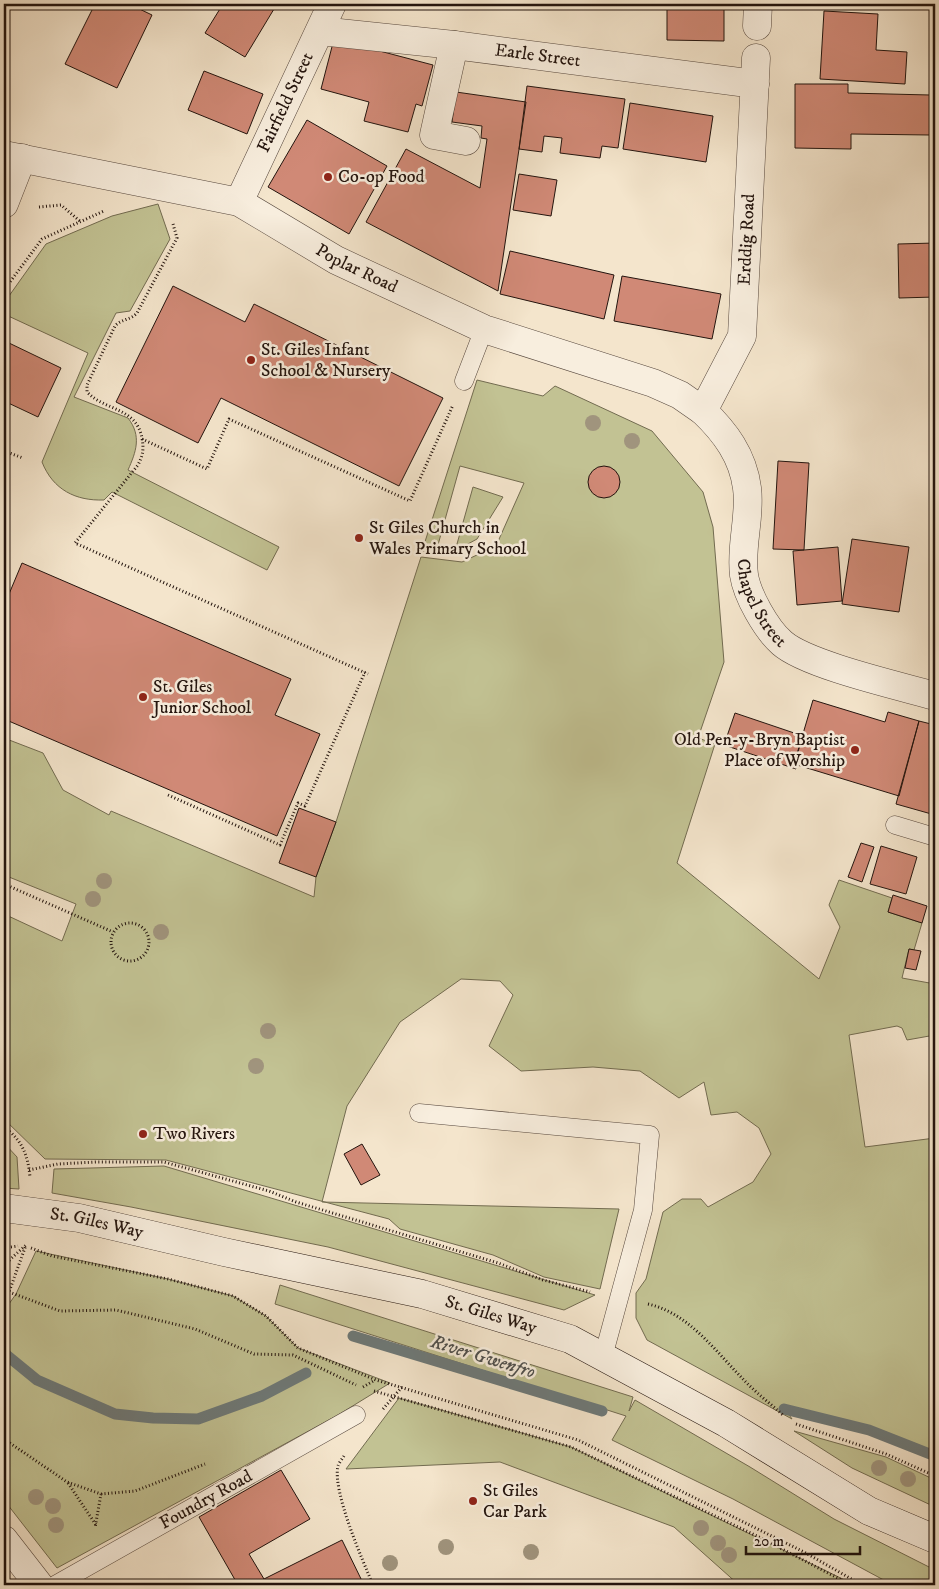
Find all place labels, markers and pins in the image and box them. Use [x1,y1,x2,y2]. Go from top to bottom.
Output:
place label: Co-op Food [338,166,425,188]
marker: Co-op Food [322,171,334,183]
place label: St. Giles Infant School & Nursery [261,339,391,382]
marker: St. Giles Infant School & Nursery [245,354,257,366]
place label: St Giles Church in Wales Primary School [368,517,527,560]
marker: St Giles Church in Wales Primary School [353,532,365,544]
place label: St. Giles Junior School [151,676,252,719]
marker: St. Giles Junior School [137,691,149,703]
place label: Old Pen-y-Bryn Baptist Place of Worship [674,729,845,772]
marker: Old Pen-y-Bryn Baptist Place of Worship [849,744,861,756]
place label: Two Rivers [153,1123,235,1145]
marker: Two Rivers [137,1128,149,1140]
place label: St Giles Car Park [483,1480,547,1523]
marker: St Giles Car Park [467,1495,479,1507]

